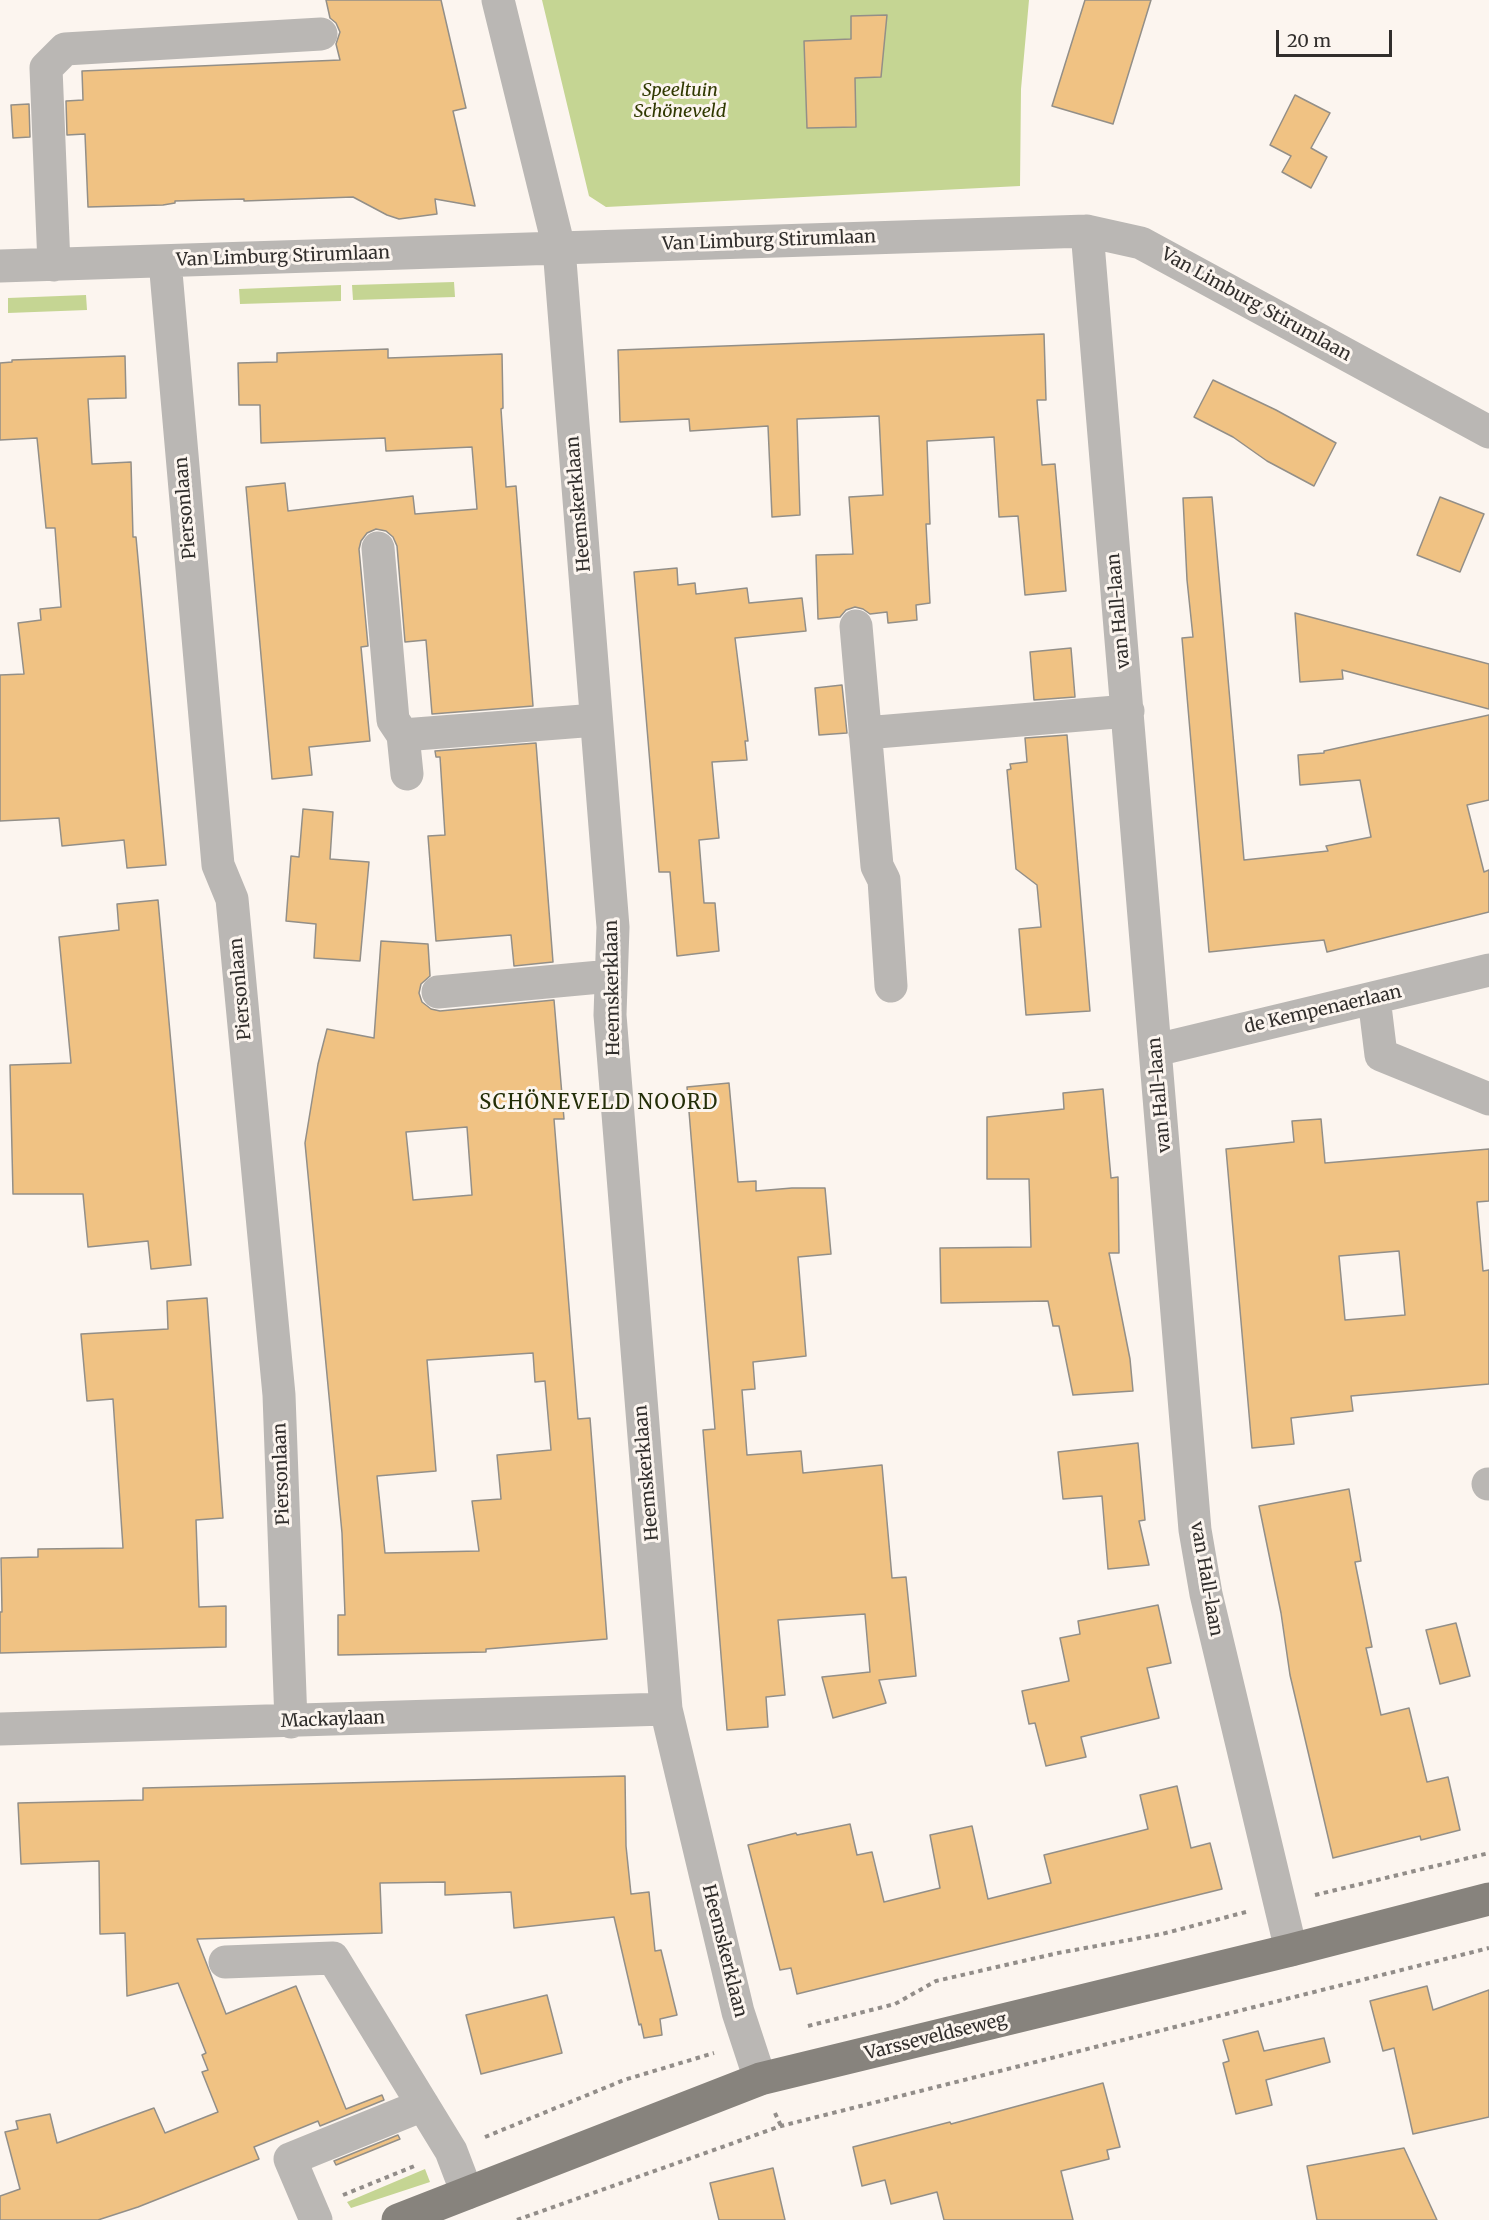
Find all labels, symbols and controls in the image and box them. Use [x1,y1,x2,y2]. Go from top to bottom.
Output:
scale bar [1279,18,1394,56]
text: 20 m [1287,29,1331,52]
park label: Speeltuin Schöneveld [634,80,726,122]
street label: Van Limburg Stirumlaan [662,226,876,256]
street label: Van Limburg Stirumlaan [176,242,390,272]
street label: Van Limburg Stirumlaan [1157,244,1355,366]
street label: Heemskerklaan [562,435,596,573]
street label: Piersonlaan [171,456,201,560]
street label: van Hall-laan [1103,552,1135,670]
street label: Heemskerklaan [601,920,625,1056]
street label: Piersonlaan [226,937,256,1041]
street label: de Kempenaerlaan [1242,981,1404,1039]
street label: van Hall-laan [1144,1036,1176,1154]
district label: SCHÖNEVELD NOORD [479,1091,719,1115]
street label: Heemskerklaan [630,1404,664,1542]
street label: Piersonlaan [269,1422,295,1526]
street label: van Hall-laan [1185,1520,1227,1638]
street label: Mackaylaan [281,1707,385,1733]
street label: Heemskerklaan [697,1882,751,2020]
street label: Varsseveldseweg [863,2009,1009,2065]

